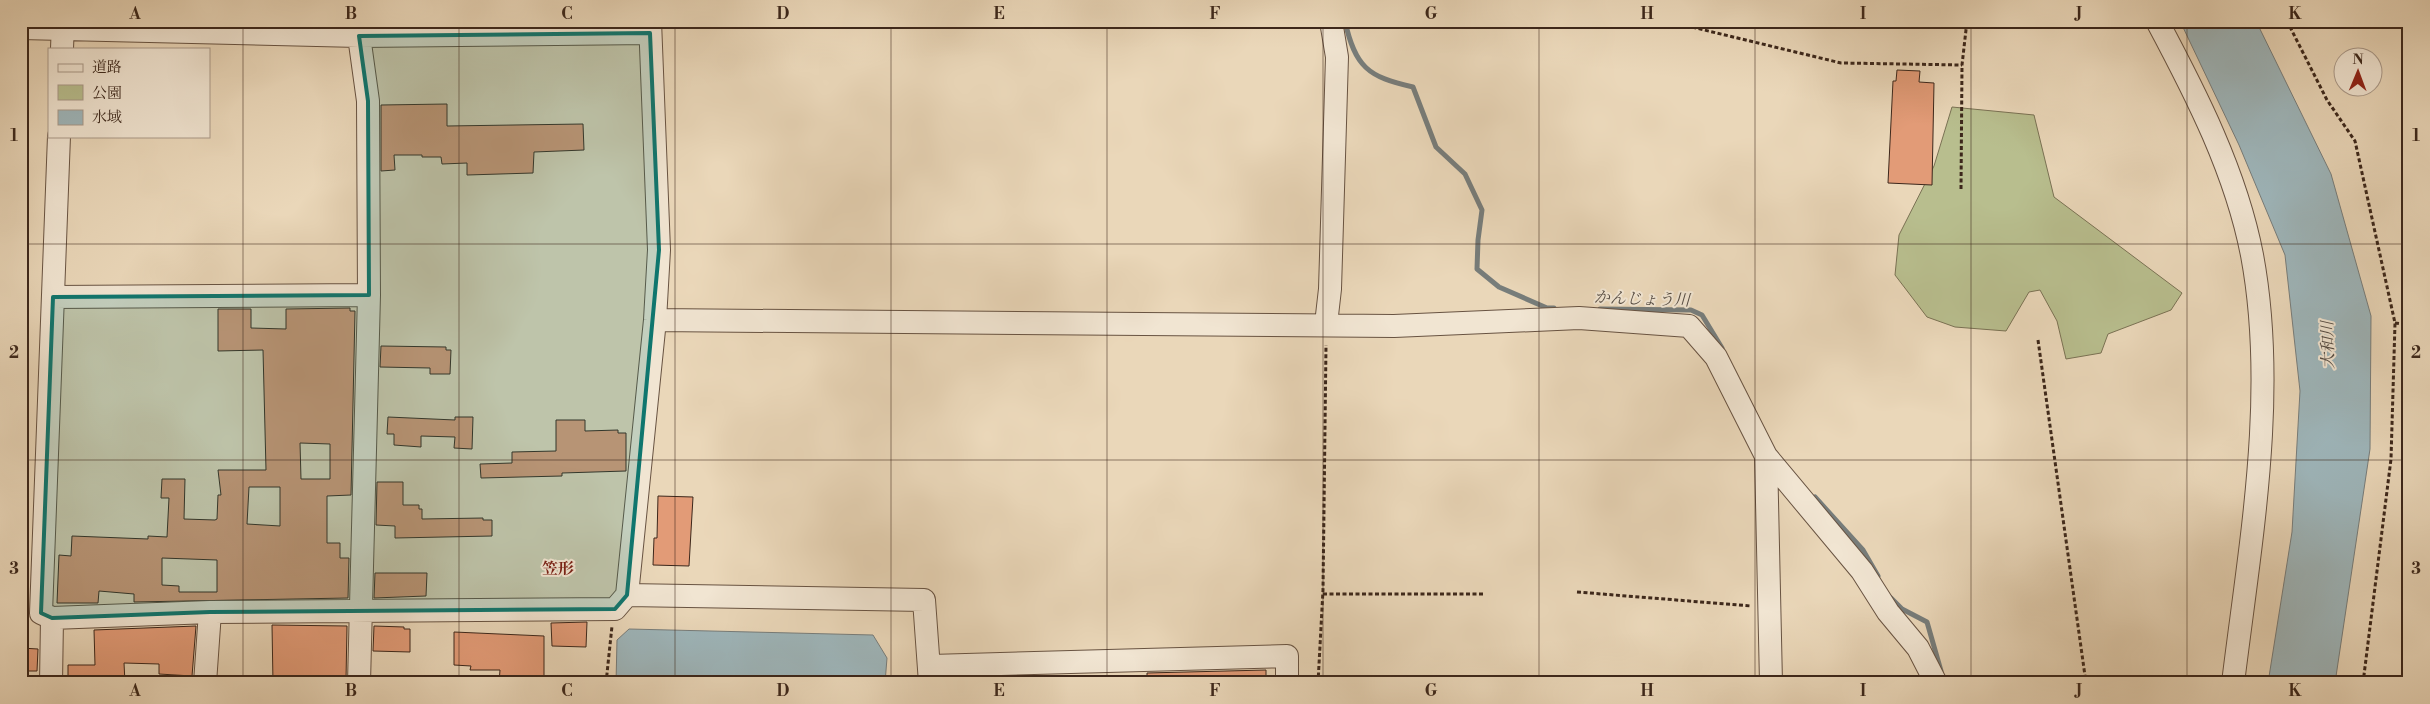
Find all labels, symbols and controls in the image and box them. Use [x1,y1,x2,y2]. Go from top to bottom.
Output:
text: A [128,4,141,24]
text: B [345,4,357,24]
text: C [561,4,573,24]
text: D [777,4,790,24]
text: E [993,4,1005,24]
text: F [1209,4,1221,24]
text: G [1425,4,1438,24]
text: H [1640,4,1654,24]
text: I [1860,4,1866,24]
text: J [2074,4,2082,24]
text: K [2289,4,2303,24]
legend [48,48,210,138]
north arrow [2332,48,2382,98]
text: N [2353,51,2364,69]
text: 道路 [92,58,122,77]
text: 公園 [92,84,122,103]
text: 水域 [92,108,122,127]
text: 1 [10,126,18,146]
text: 1 [2412,126,2420,146]
water label: かんじょう川 [1594,287,1692,311]
water label: 大和川 [2318,319,2338,369]
text: 2 [9,343,19,363]
text: 2 [2411,343,2421,363]
text: 3 [9,559,19,579]
district label: 笠形 [542,559,574,579]
text: 3 [2411,559,2421,579]
text: A [128,681,141,701]
text: B [345,681,357,701]
text: C [561,681,573,701]
text: D [777,681,790,701]
text: E [993,681,1005,701]
text: F [1209,681,1221,701]
text: G [1425,681,1438,701]
text: H [1640,681,1654,701]
text: I [1860,681,1866,701]
text: J [2074,681,2082,701]
text: K [2289,681,2303,701]

